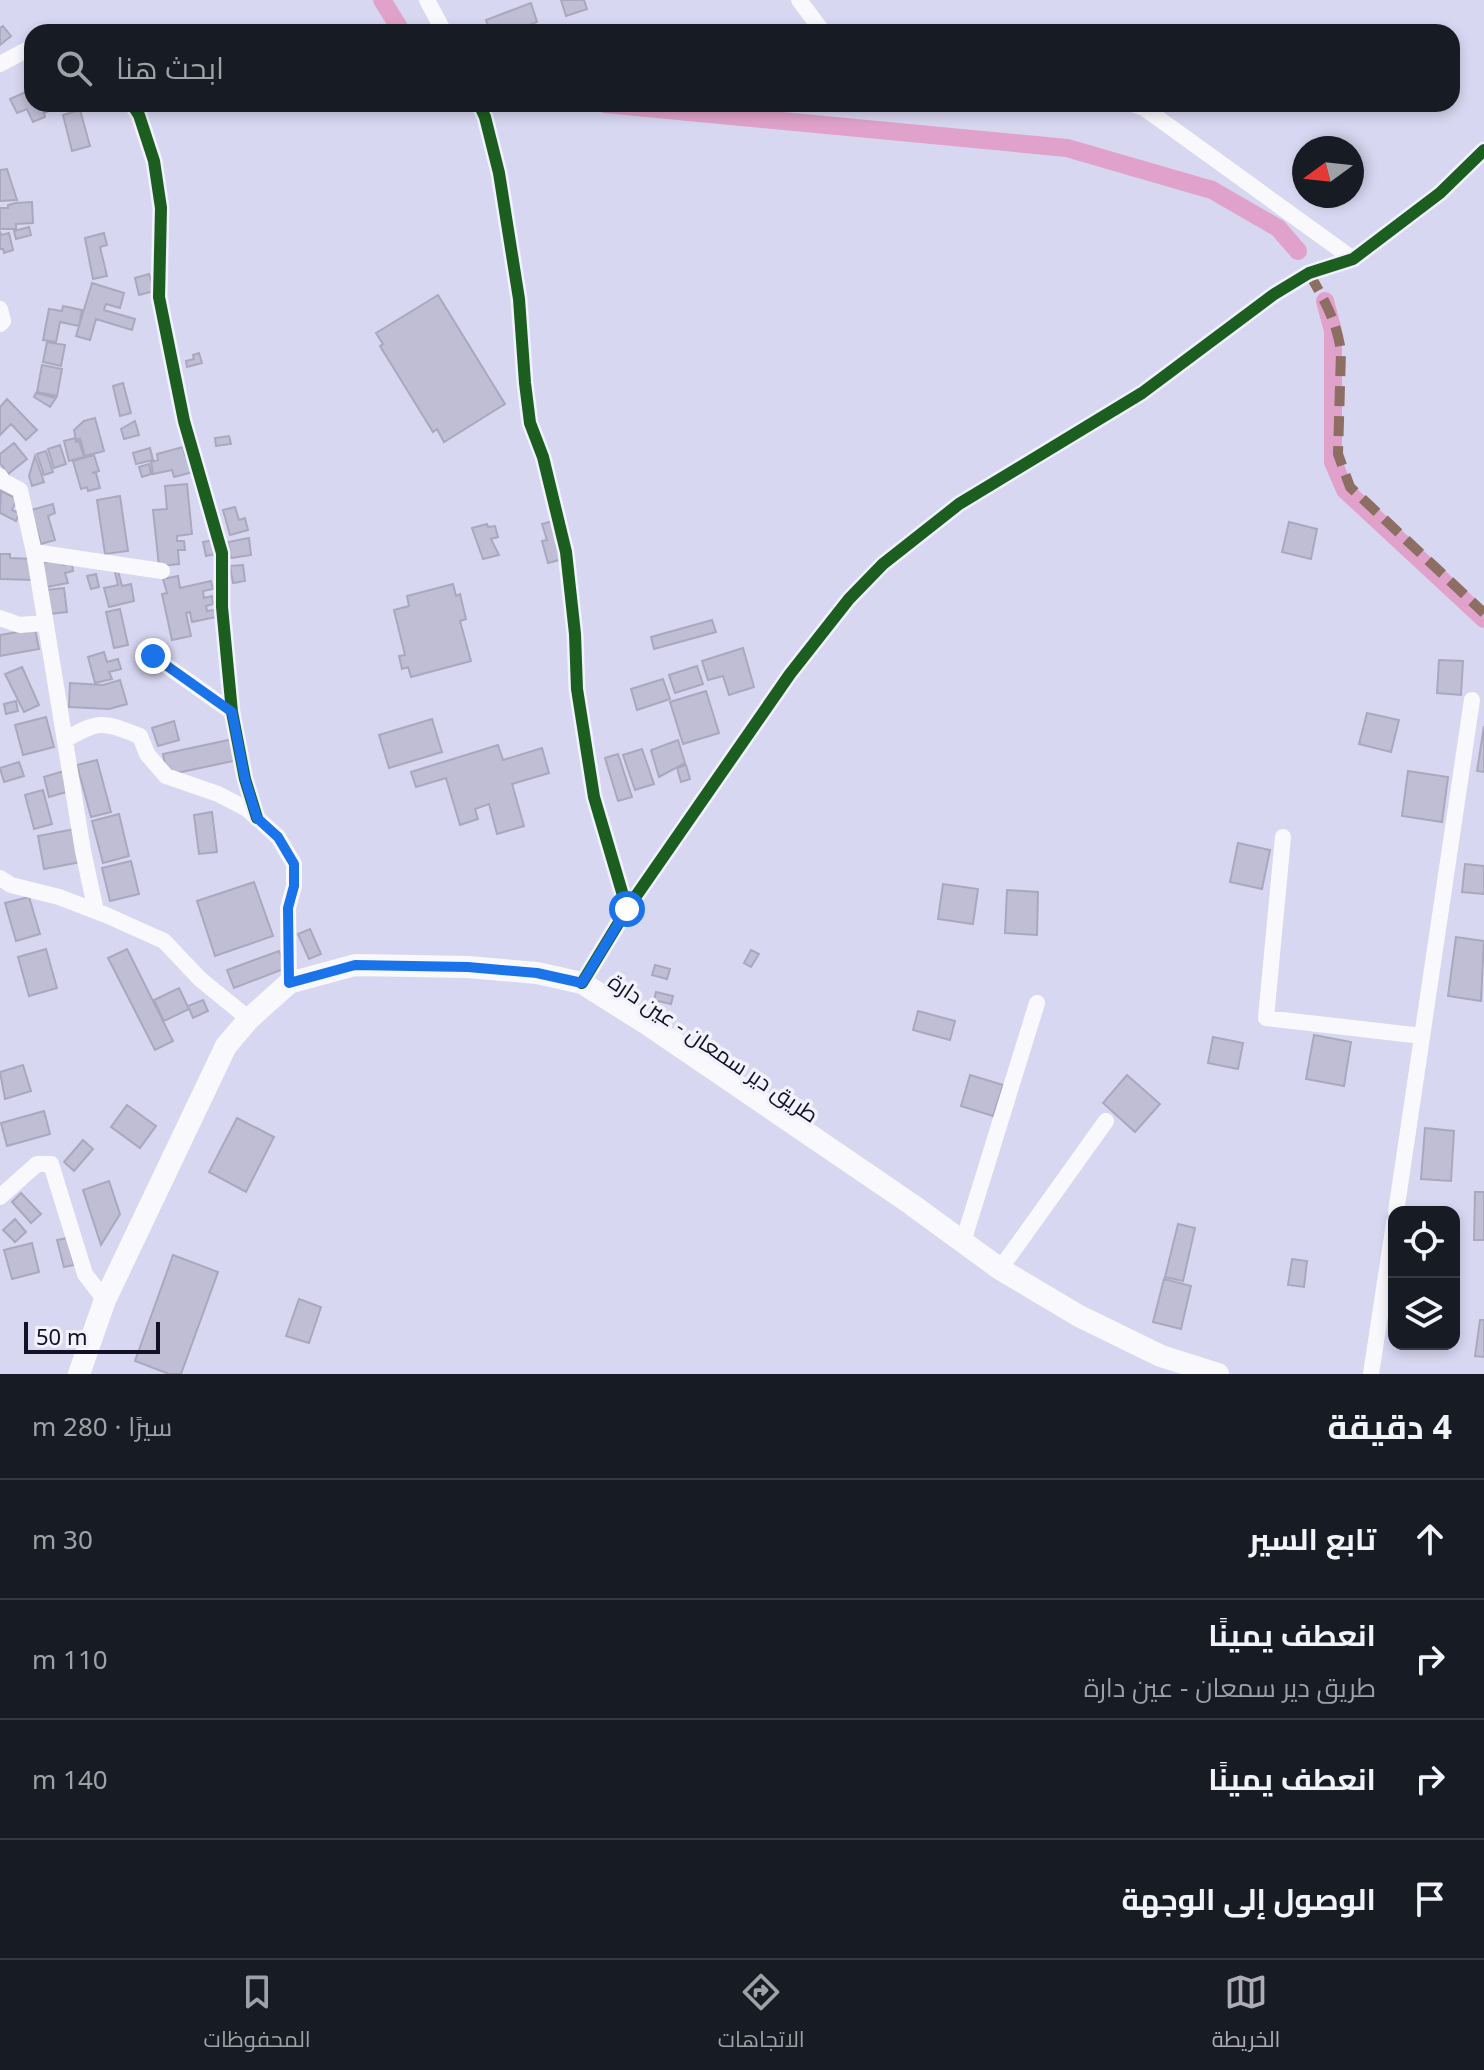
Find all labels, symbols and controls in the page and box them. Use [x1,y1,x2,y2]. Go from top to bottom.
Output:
search box [24,24,1460,112]
icon: search [52,46,96,90]
text: ابحث هنا [116,47,224,88]
north arrow [1292,136,1364,208]
route end [135,638,171,674]
route start [609,891,645,927]
street label: طريق دير سمعان - عين دارة [603,965,825,1129]
map controls [1388,1206,1460,1350]
button: locate [1388,1206,1460,1278]
button: layers [1388,1278,1460,1350]
scale bar [24,1318,160,1354]
text: 50 m [36,1321,87,1351]
text: 4 دقيقة [1328,1403,1452,1449]
text: سيرًا · 280 m [32,1408,172,1444]
icon: ahead [1408,1517,1452,1561]
text: تابع السير [1249,1518,1376,1559]
text: 30 m [32,1521,93,1557]
text: انعطف يمينًا [1208,1614,1376,1655]
icon: right [1408,1637,1452,1681]
text: 110 m [32,1641,108,1677]
text: طريق دير سمعان - عين دارة [1084,1669,1376,1705]
icon: right [1408,1757,1452,1801]
text: انعطف يمينًا [1208,1758,1376,1799]
text: 140 m [32,1761,108,1797]
icon: arrive [1408,1877,1452,1921]
text: الوصول إلى الوجهة [1121,1878,1376,1919]
tab: المحفوظات [204,1970,311,2060]
tab: الاتجاهات [718,1970,805,2060]
tab: الخريطة [1212,1970,1280,2060]

